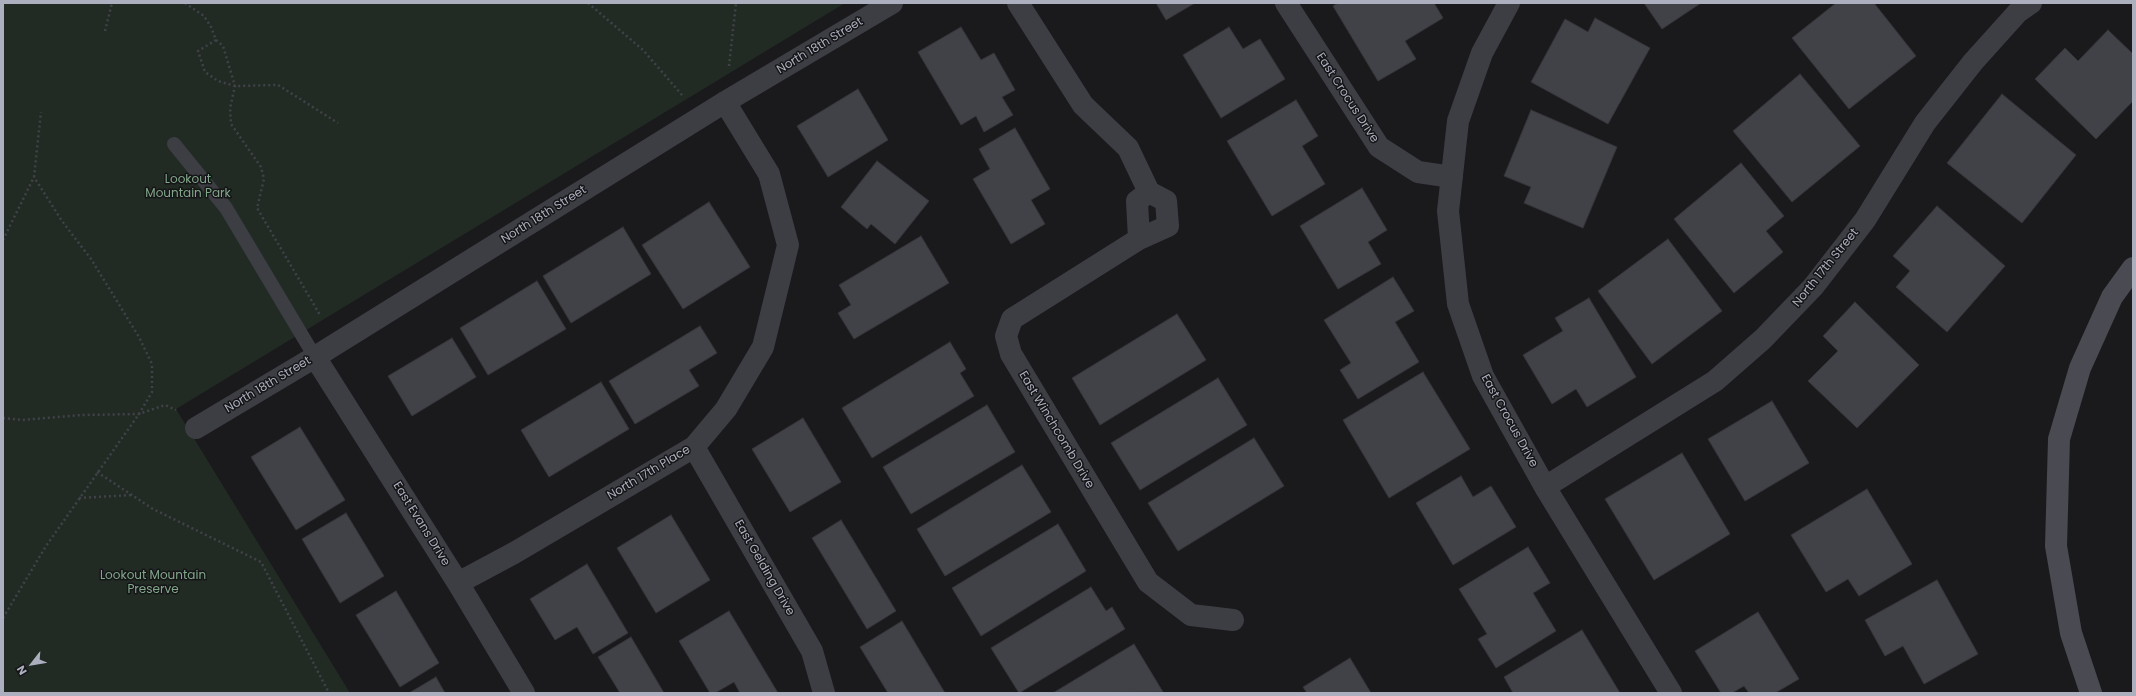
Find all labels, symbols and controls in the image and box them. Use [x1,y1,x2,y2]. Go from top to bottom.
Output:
street label: North 18th Street [774,15,866,77]
street label: East Crocus Drive [1313,50,1381,146]
park label: Lookout Mountain Park [145,173,231,201]
street label: North 18th Street [499,183,589,247]
street label: North 17th Street [1790,226,1862,310]
street label: North 18th Street [222,354,314,416]
street label: East Winchcomb Drive [1015,369,1097,491]
street label: East Crocus Drive [1477,372,1541,470]
street label: North 17th Place [605,443,693,503]
street label: East Evans Drive [389,479,453,569]
street label: East Gelding Drive [731,518,797,618]
park label: Lookout Mountain Preserve [100,569,206,597]
north arrow [12,644,52,684]
text: N [13,663,31,678]

